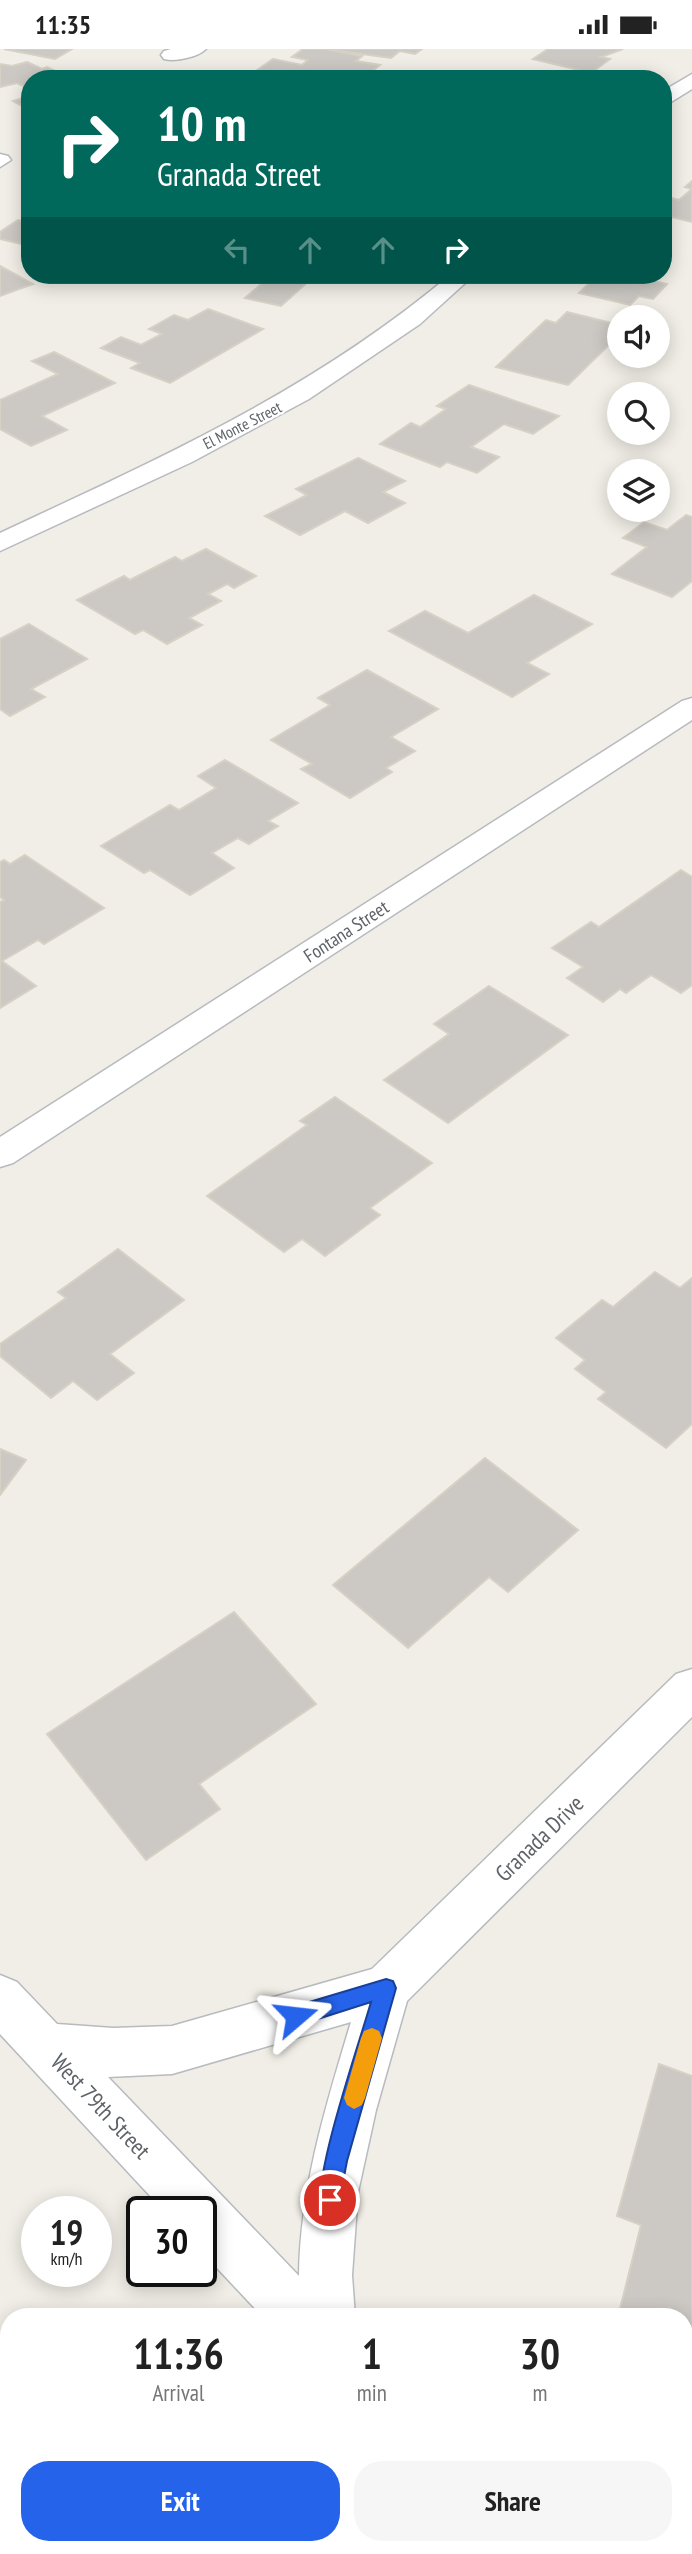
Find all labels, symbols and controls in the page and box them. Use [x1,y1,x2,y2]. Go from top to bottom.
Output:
text: 11:35 [35,8,91,41]
text: 10 m [157,91,246,155]
icon: right [42,98,133,189]
text: Granada Street [157,153,321,195]
icon: left [218,231,256,269]
icon: ahead [291,231,329,269]
icon: ahead [364,231,402,269]
icon: right [437,231,475,269]
map controls [607,305,670,522]
button: sound [607,305,670,368]
button: search [607,382,670,445]
street label: El Monte Street [199,396,285,453]
button: layers [607,459,670,522]
street label: Fontana Street [299,894,394,967]
street label: Granada Drive [489,1789,589,1887]
position arrow [259,1979,333,2053]
street label: West 79th Street [45,2048,157,2165]
pin [300,2170,360,2230]
icon: arrive [311,2181,349,2219]
speed limit sign: 30 [126,2196,217,2287]
text: 19 [50,2209,83,2255]
text: km/h [51,2247,82,2270]
text: 11:36 [133,2326,224,2381]
text: 1 [362,2326,382,2381]
text: 30 [520,2326,560,2381]
text: Arrival [152,2378,204,2407]
text: min [357,2378,387,2407]
text: m [532,2378,547,2407]
button: Exit [21,2461,340,2541]
button: Share [354,2461,672,2541]

